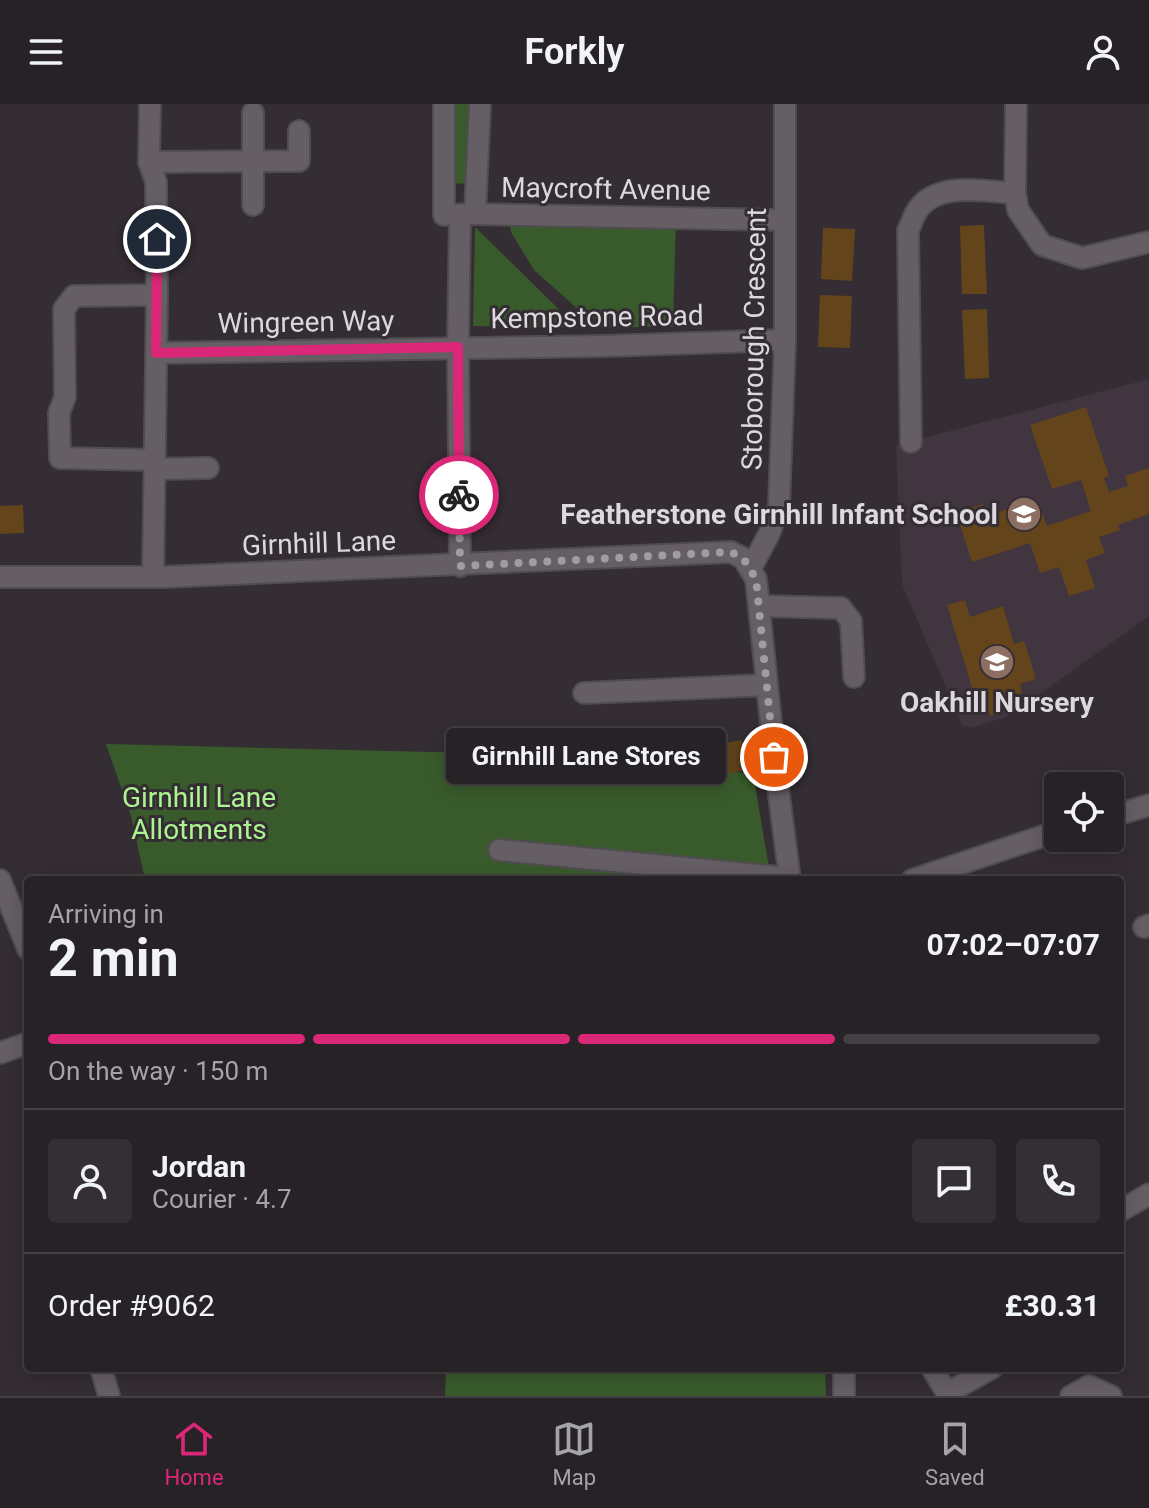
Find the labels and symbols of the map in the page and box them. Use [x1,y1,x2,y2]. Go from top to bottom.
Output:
street label: Maycroft Avenue [501,171,711,207]
pin [123,205,191,273]
street label: Stoborough Crescent [735,207,773,471]
street label: Kempstone Road [490,299,704,335]
street label: Wingreen Way [217,304,395,340]
courier [419,455,499,535]
school or university icon: Featherstone Girnhill Infant School [1005,495,1043,533]
place label: Featherstone Girnhill Infant School [560,498,998,531]
street label: Girnhill Lane [241,524,397,562]
school or university icon: Oakhill Nursery [978,643,1016,681]
place label: Oakhill Nursery [900,686,1095,719]
pin [740,723,808,791]
callout: Girnhill Lane Stores [446,729,726,785]
park label: Girnhill Lane Allotments [122,781,276,846]

